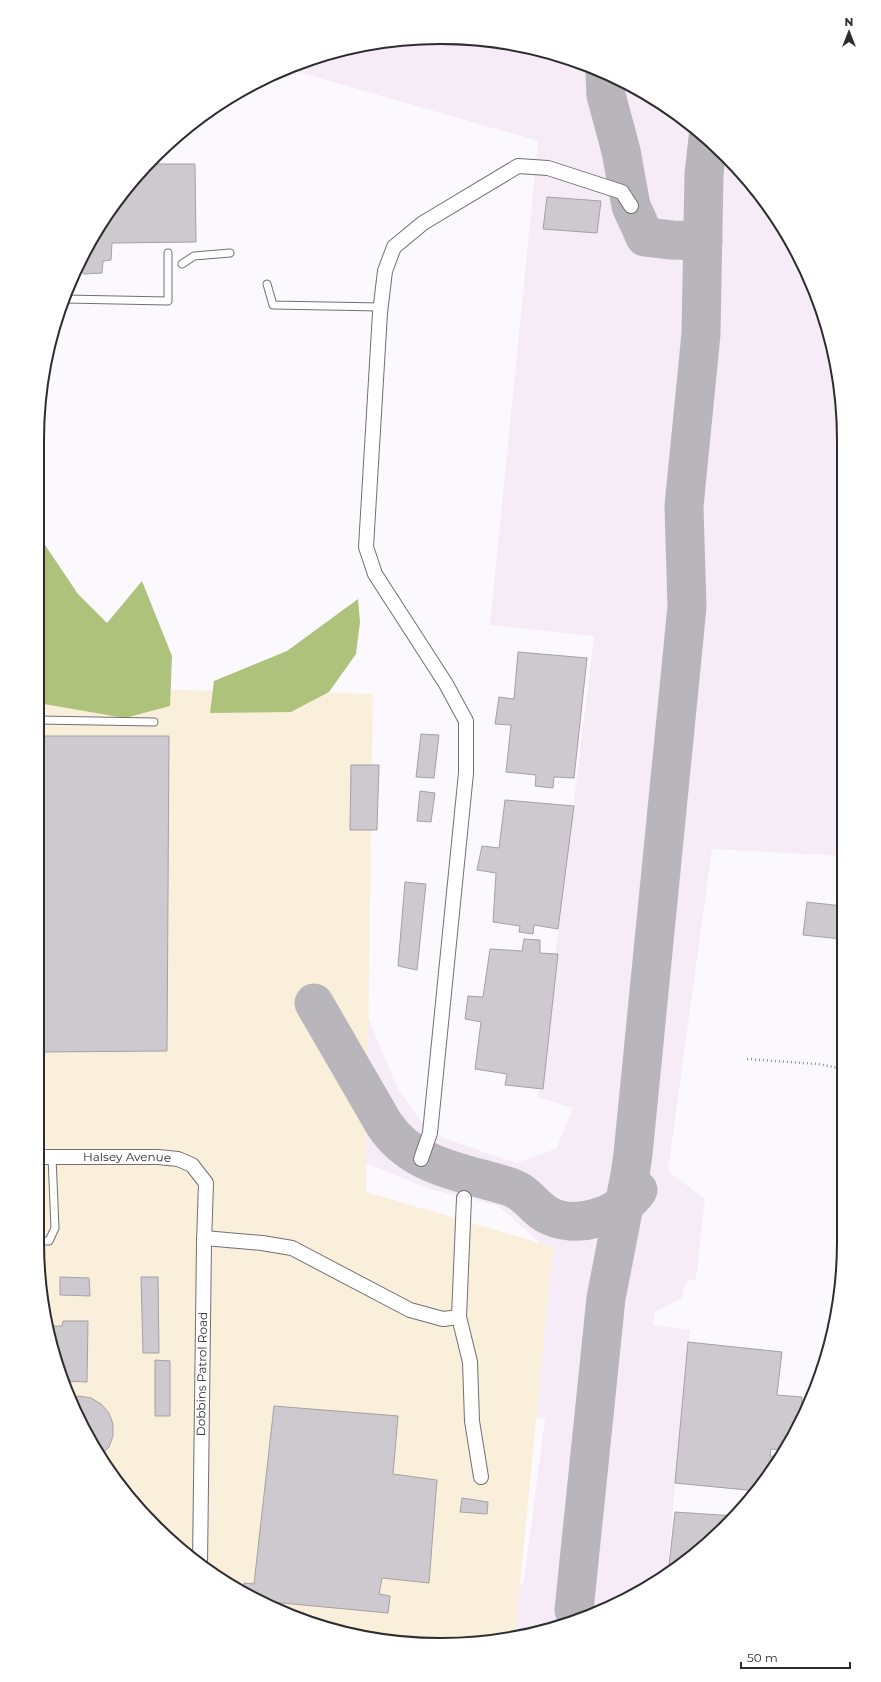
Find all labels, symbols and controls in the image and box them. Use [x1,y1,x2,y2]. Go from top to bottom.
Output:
north arrow [829,12,869,52]
text: N [845,15,853,29]
street label: Halsey Avenue [83,1149,172,1165]
street label: Dobbins Patrol Road [193,1312,210,1436]
scale bar [741,1644,850,1670]
text: 50 m [747,1650,778,1665]

